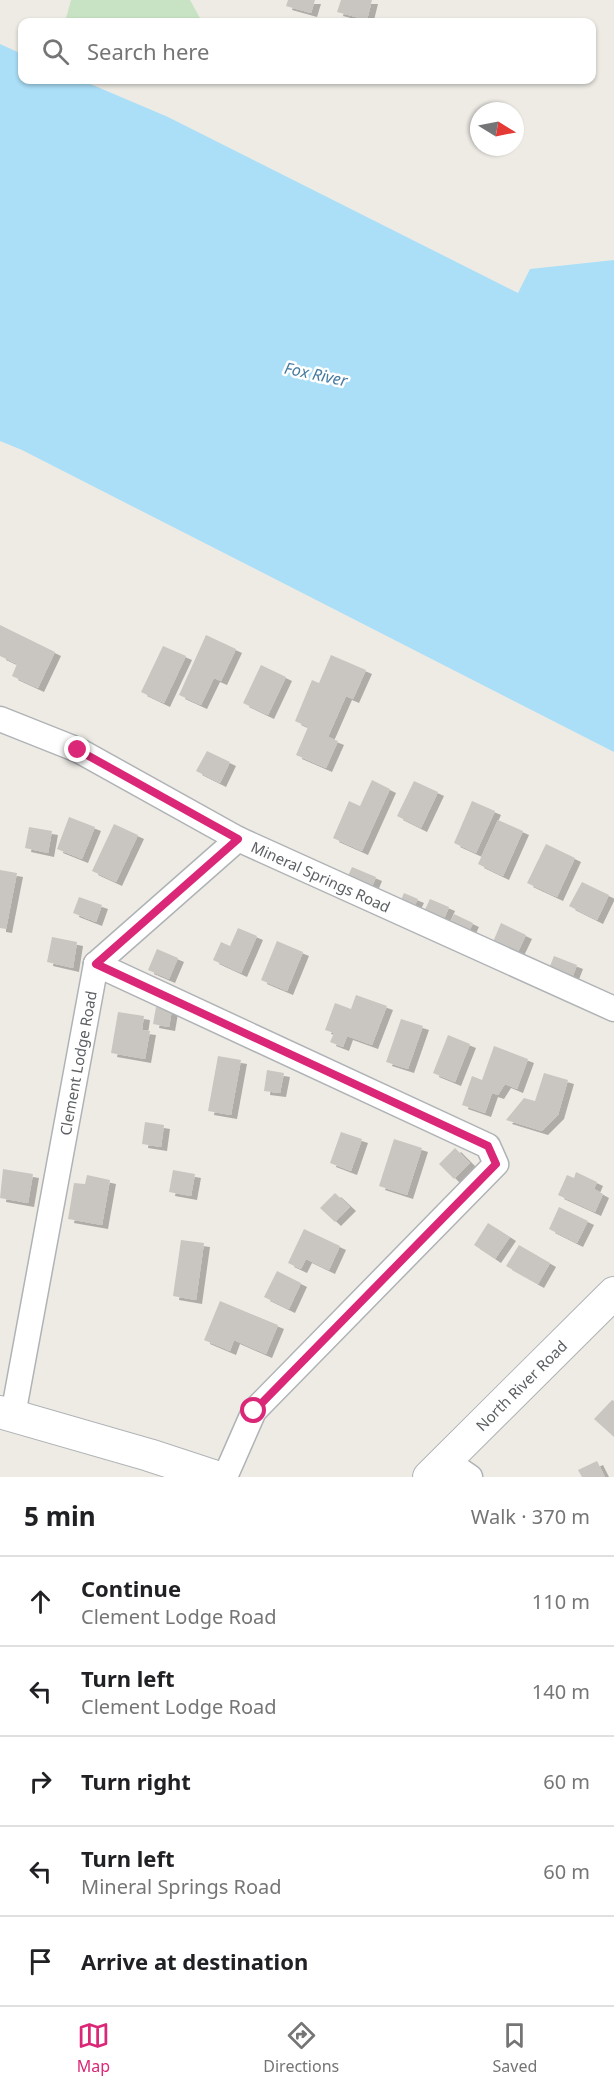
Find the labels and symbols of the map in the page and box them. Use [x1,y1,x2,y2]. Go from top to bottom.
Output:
north arrow [470,102,524,156]
water label: Fox River [283,357,350,392]
route end [64,736,90,762]
street label: Mineral Springs Road [248,836,394,917]
street label: Clement Lodge Road [55,989,101,1137]
street label: North River Road [471,1336,571,1435]
route start [240,1397,266,1423]

